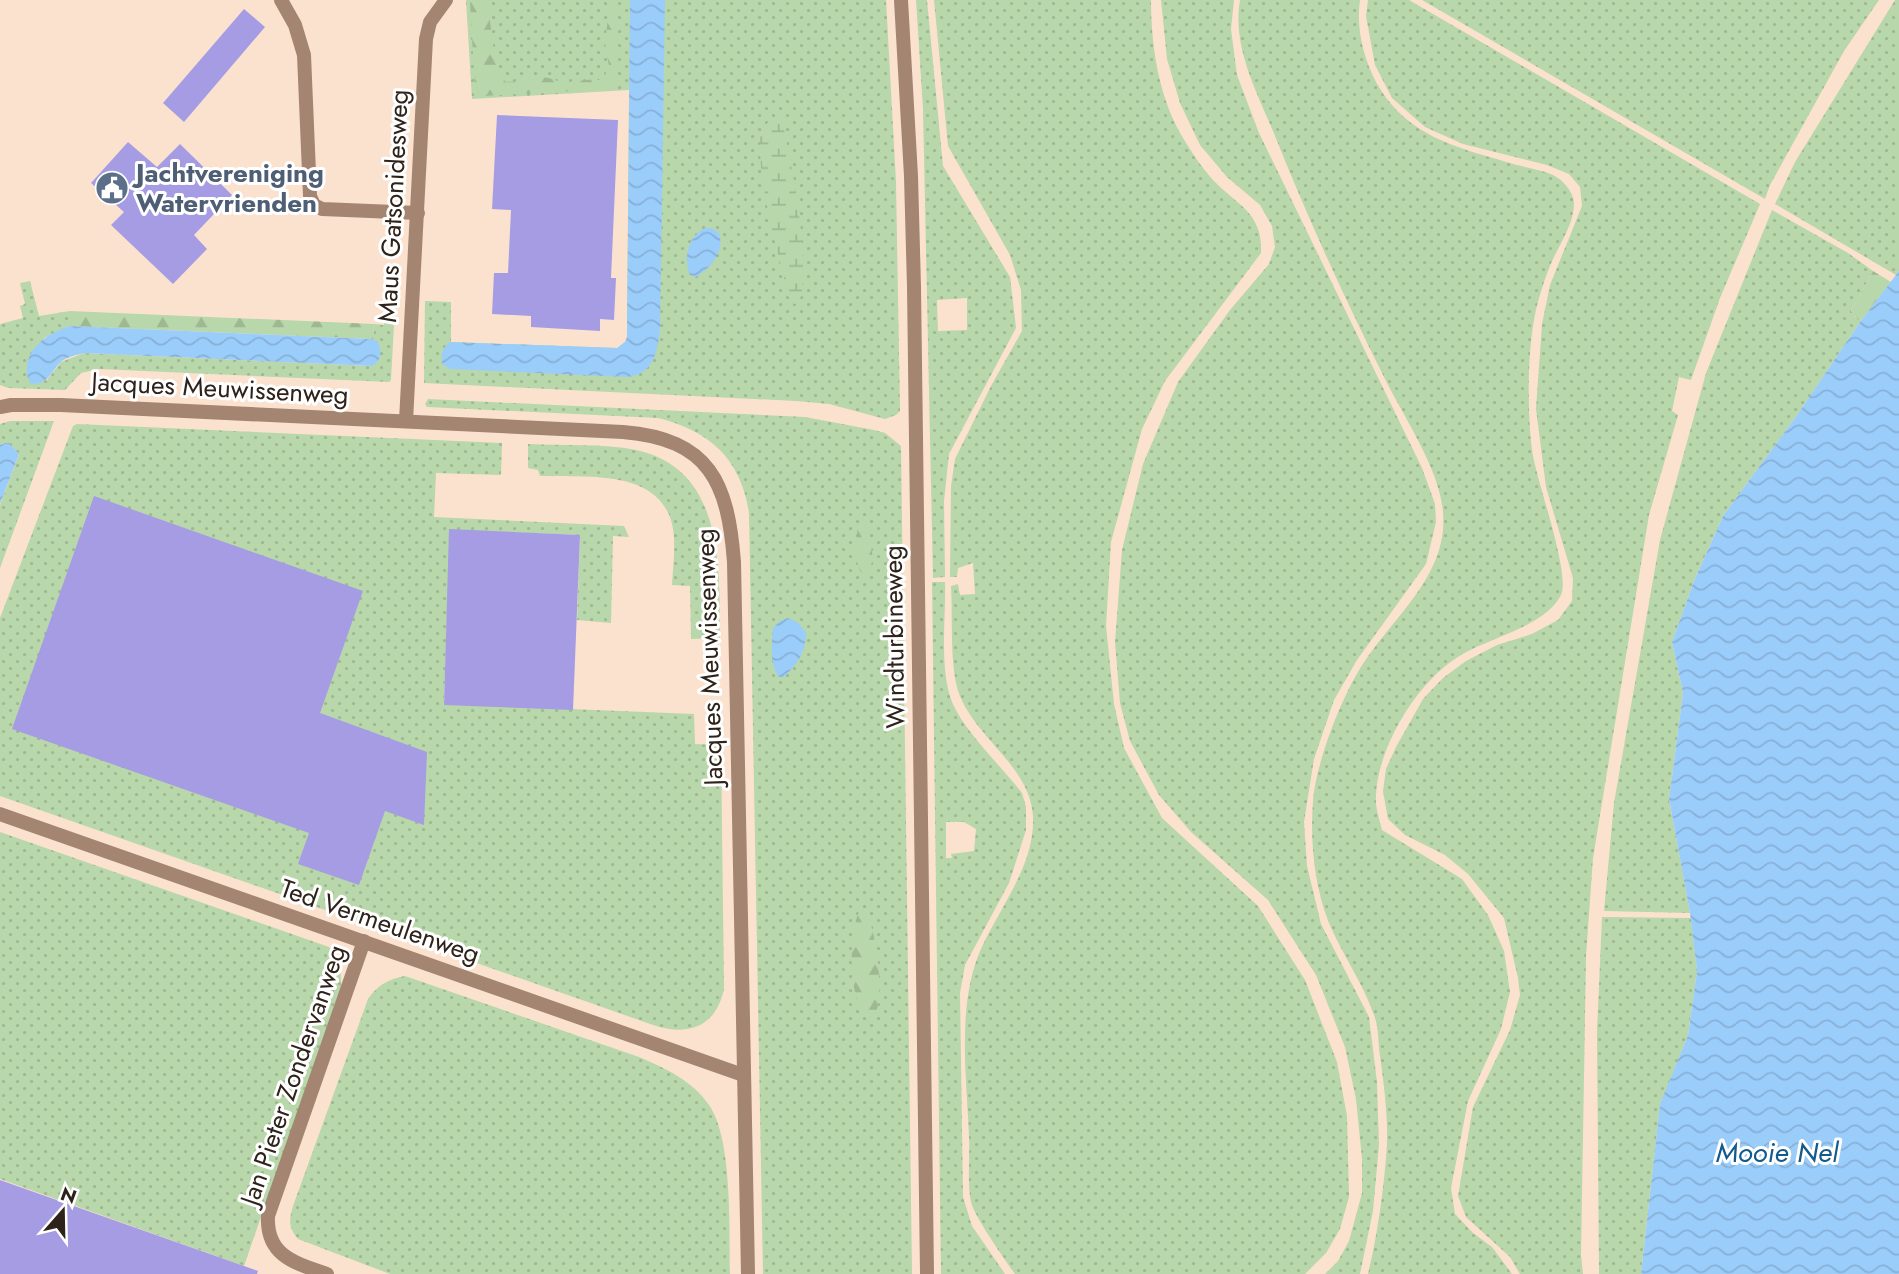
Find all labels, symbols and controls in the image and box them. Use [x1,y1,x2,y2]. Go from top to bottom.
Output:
street label: Maus Gatsonidesweg [368,88,418,324]
place label: Jachtvereniging Watervrienden [131,154,324,222]
public building icon: Jachtvereniging Watervrienden [93,169,131,207]
street label: Jacques Meuwissenweg [88,362,349,414]
street label: Jacques Meuwissenweg [686,528,733,789]
street label: Windturbineweg [873,545,915,729]
street label: Ted Vermeulenweg [275,869,485,973]
street label: Jan Pieter Zondervanweg [230,940,355,1213]
water label: Mooie Nel [1716,1132,1840,1173]
north arrow [28,1176,98,1246]
text: N [57,1180,80,1211]

